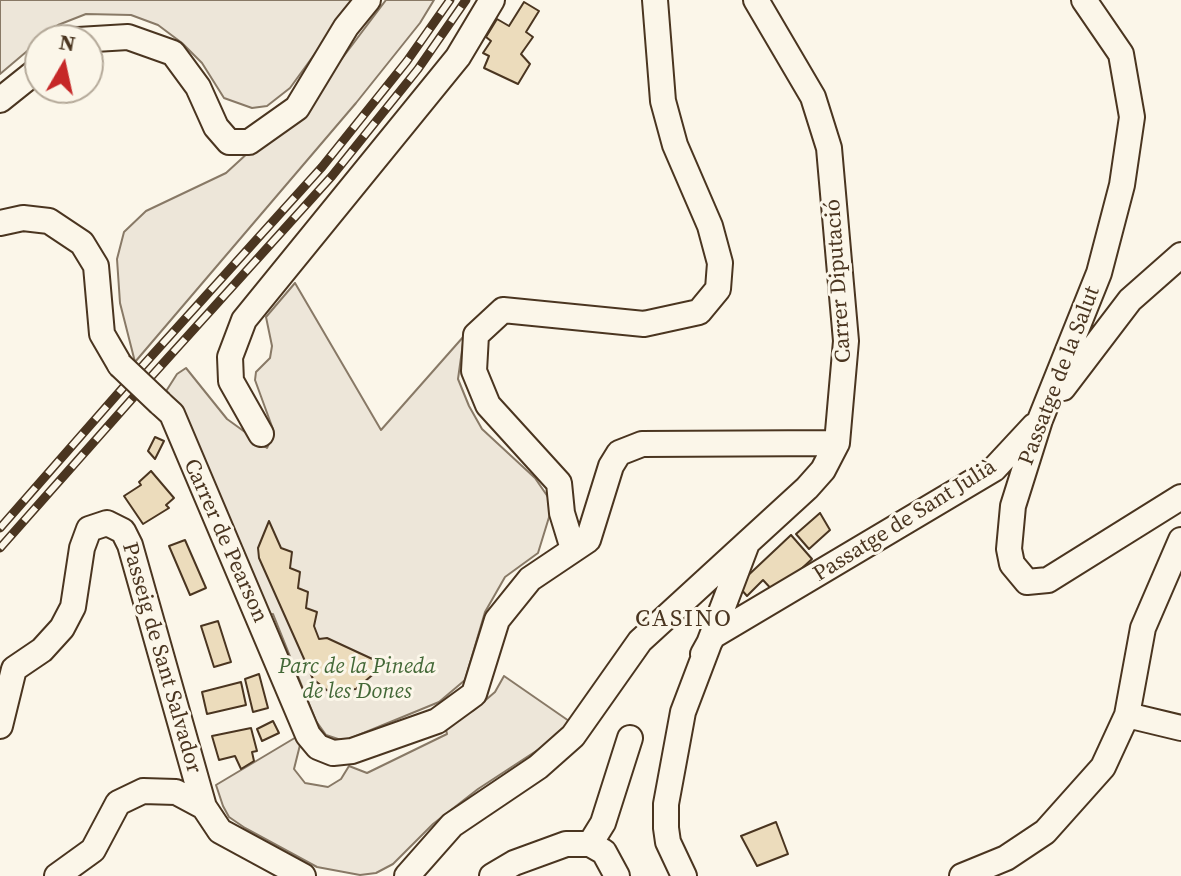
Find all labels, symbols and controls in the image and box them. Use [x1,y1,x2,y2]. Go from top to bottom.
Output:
north arrow [24,24,104,104]
text: N [57,26,78,58]
street label: Carrer Diputació [820,198,858,364]
street label: Passatge de la Salut [1014,283,1106,469]
street label: Passatge de Sant Julià [809,454,1001,588]
street label: Carrer de Pearson [177,455,273,627]
street label: Passeig de Sant Salvador [115,540,207,776]
district label: CASINO [635,606,733,634]
park label: Parc de la Pineda de les Dones [278,654,436,706]

